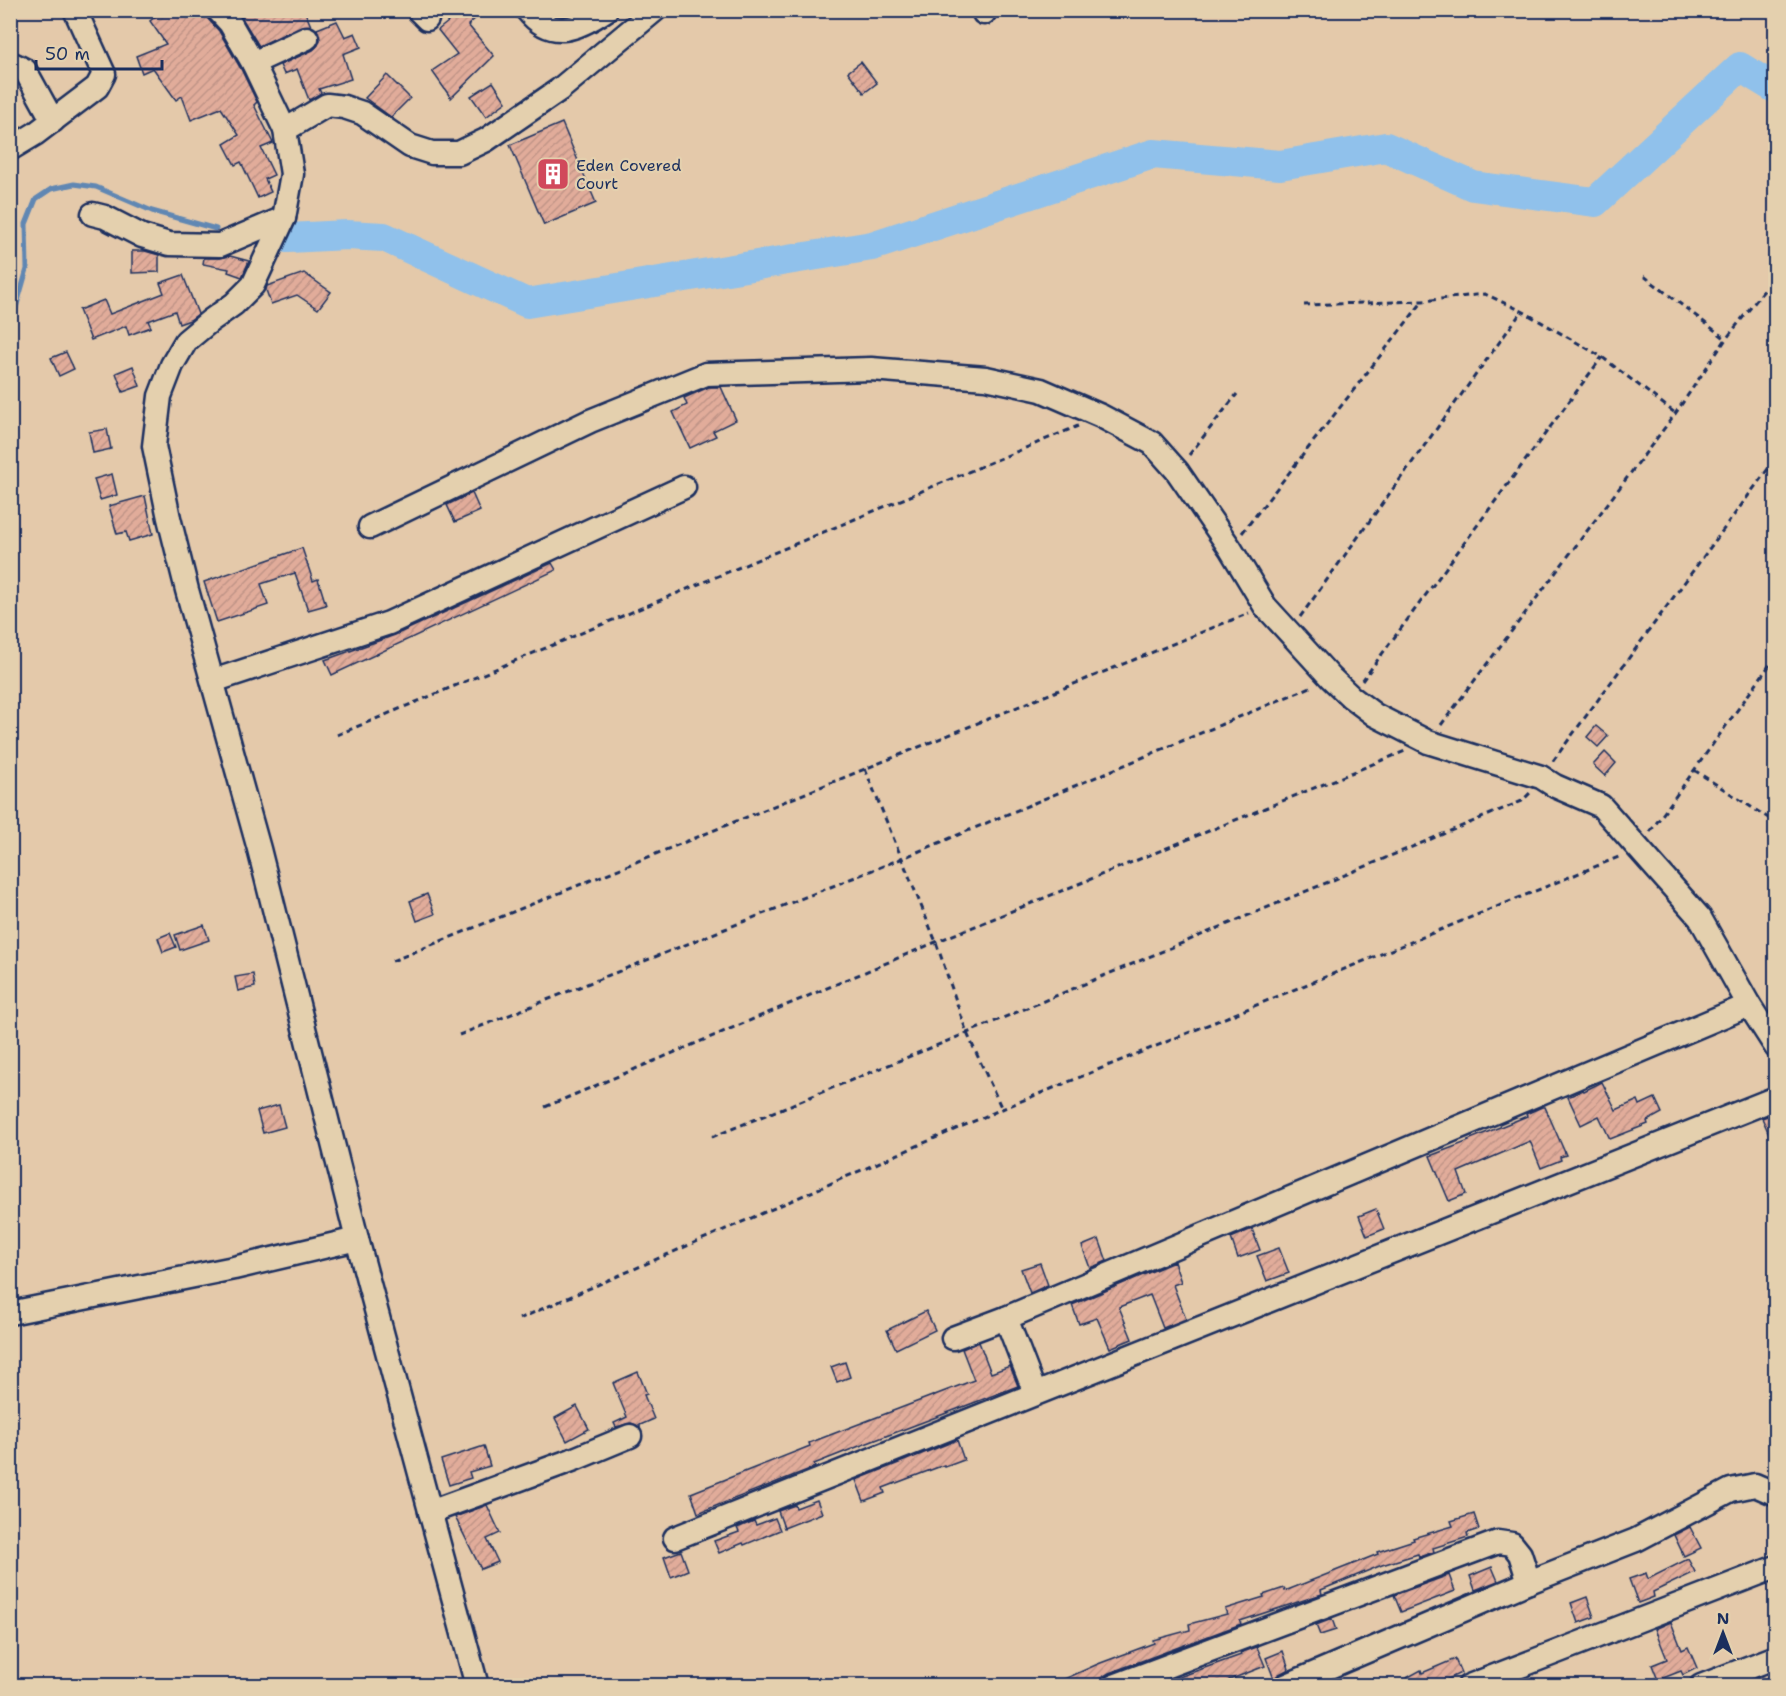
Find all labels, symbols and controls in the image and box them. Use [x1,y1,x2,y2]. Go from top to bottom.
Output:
scale bar [36,33,162,71]
text: 50 m [45,42,90,66]
place label: Eden Covered Court [576,155,681,194]
building icon: Eden Covered Court [535,156,571,192]
north arrow [1693,1603,1753,1663]
text: N [1717,1608,1729,1629]

